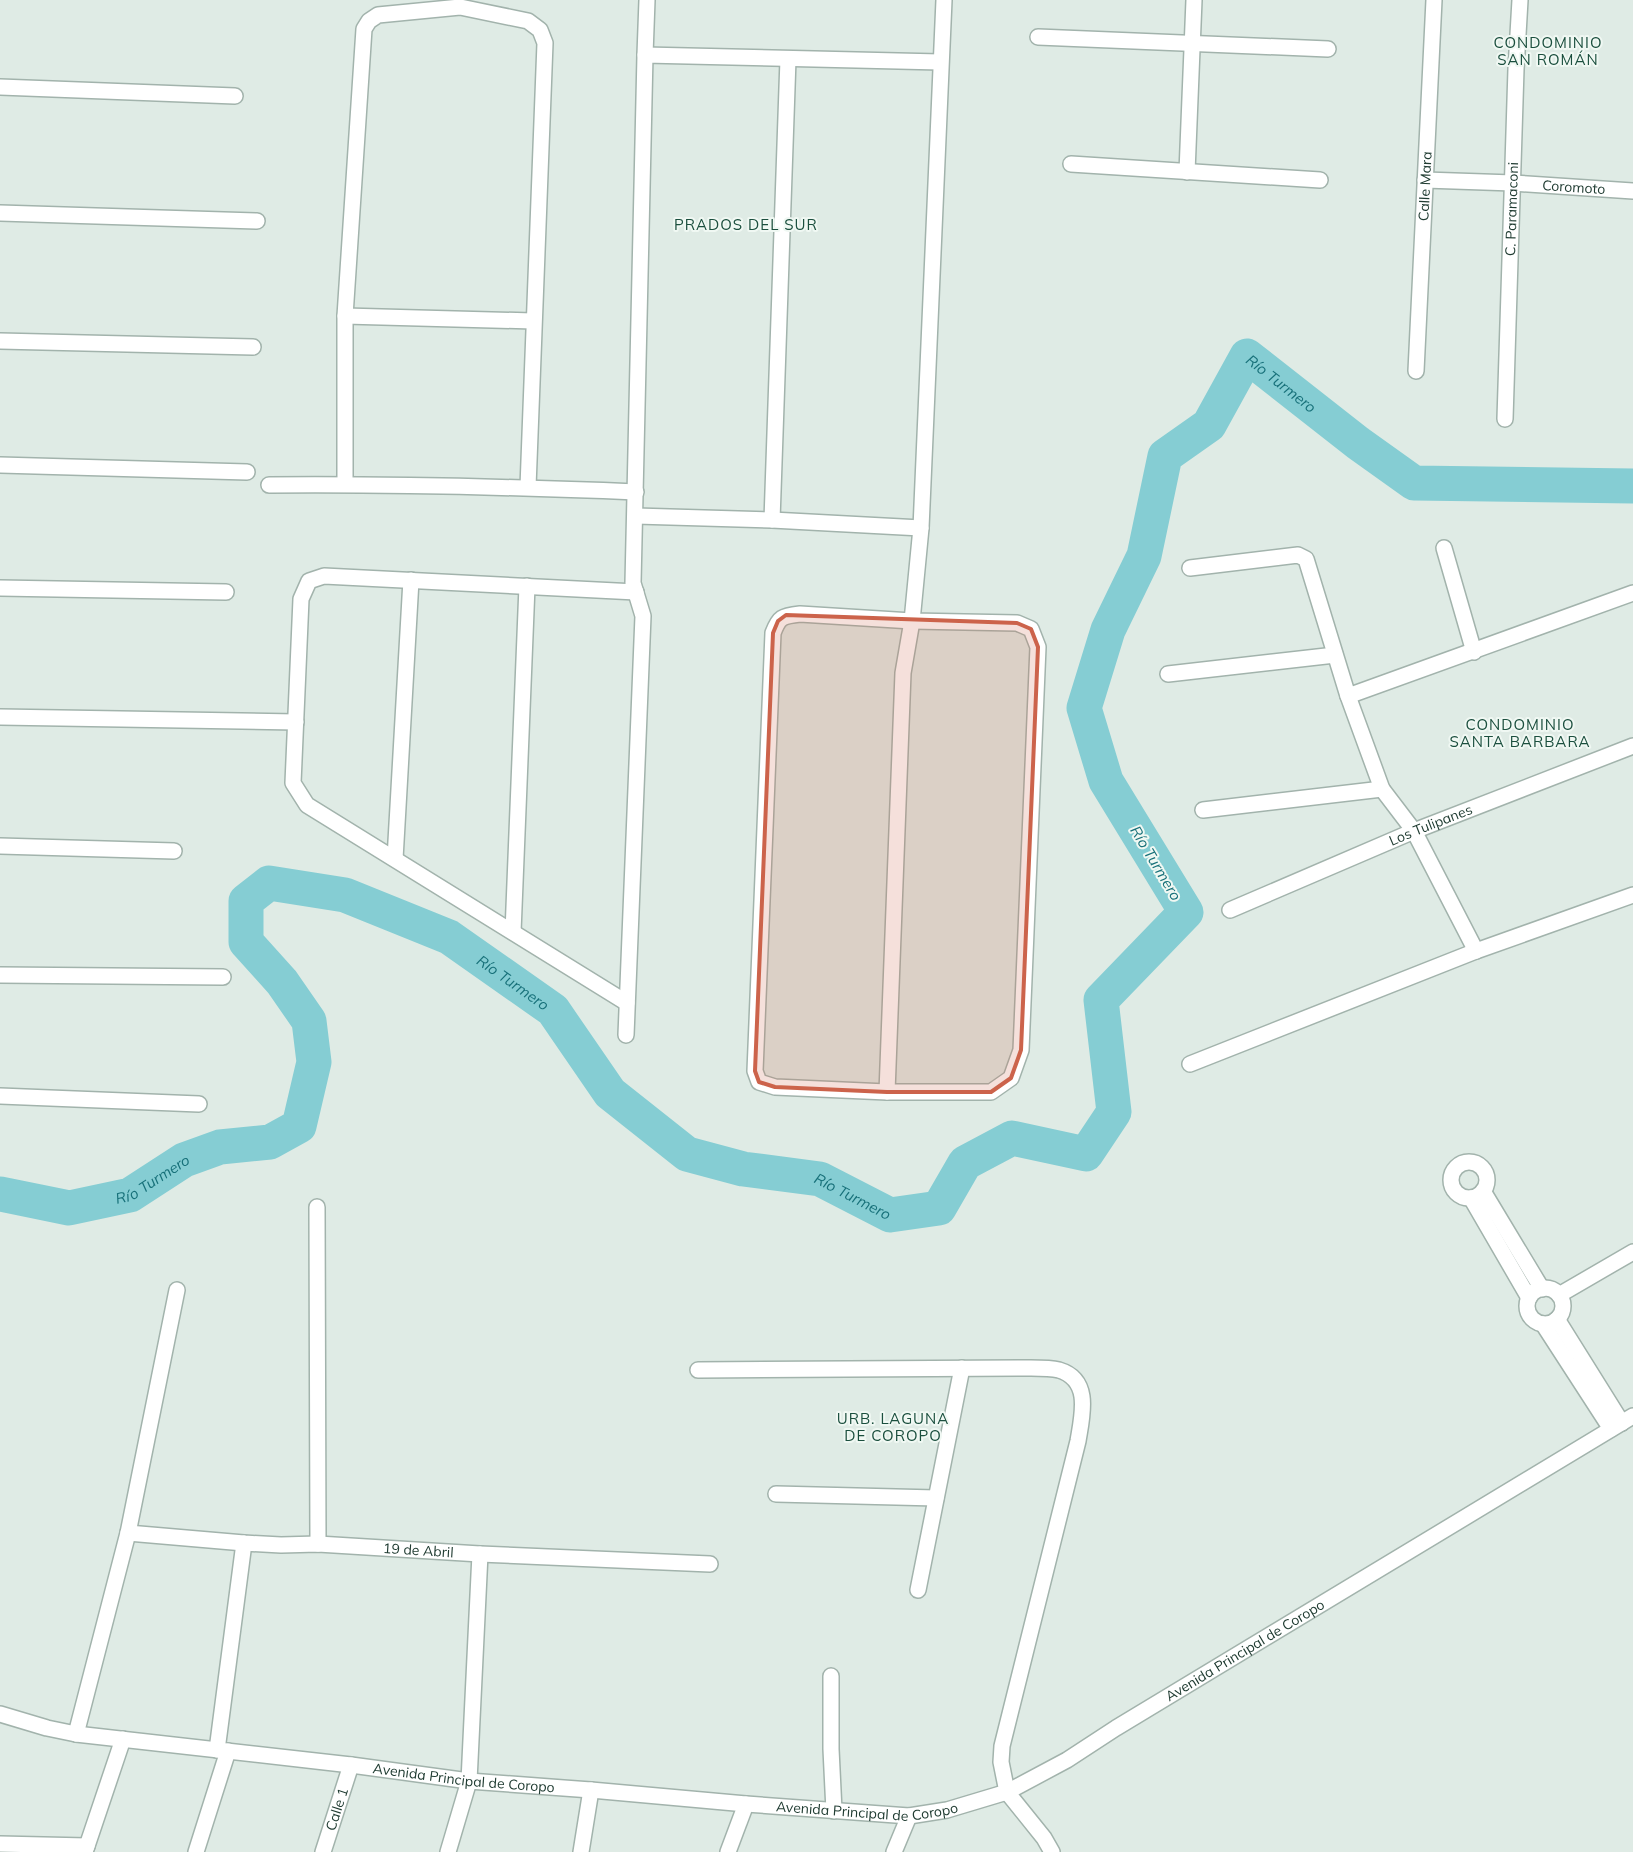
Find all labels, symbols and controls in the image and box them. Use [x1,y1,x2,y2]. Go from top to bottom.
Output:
district label: CONDOMINIO SAN ROMÁN [1494,33,1602,69]
street label: Calle Mara [1414,151,1436,221]
street label: C. Paramaconi [1501,162,1522,256]
street label: Coromoto [1542,176,1606,198]
district label: PRADOS DEL SUR [674,215,818,234]
water label: Río Turmero [1243,350,1321,417]
district label: CONDOMINIO SANTA BARBARA [1449,715,1591,751]
street label: Los Tulipanes [1386,800,1475,850]
water label: Río Turmero [1126,822,1186,904]
water label: Río Turmero [474,950,553,1014]
water label: Río Turmero [114,1149,192,1207]
water label: Río Turmero [811,1168,895,1224]
district label: URB. LAGUNA DE COROPO [837,1409,949,1445]
street label: 19 de Abril [383,1539,454,1561]
street label: Avenida Principal de Coropo [1162,1595,1328,1705]
street label: Avenida Principal de Coropo [372,1759,555,1796]
street label: Calle 1 [321,1785,352,1833]
street label: Avenida Principal de Coropo [775,1797,960,1825]

